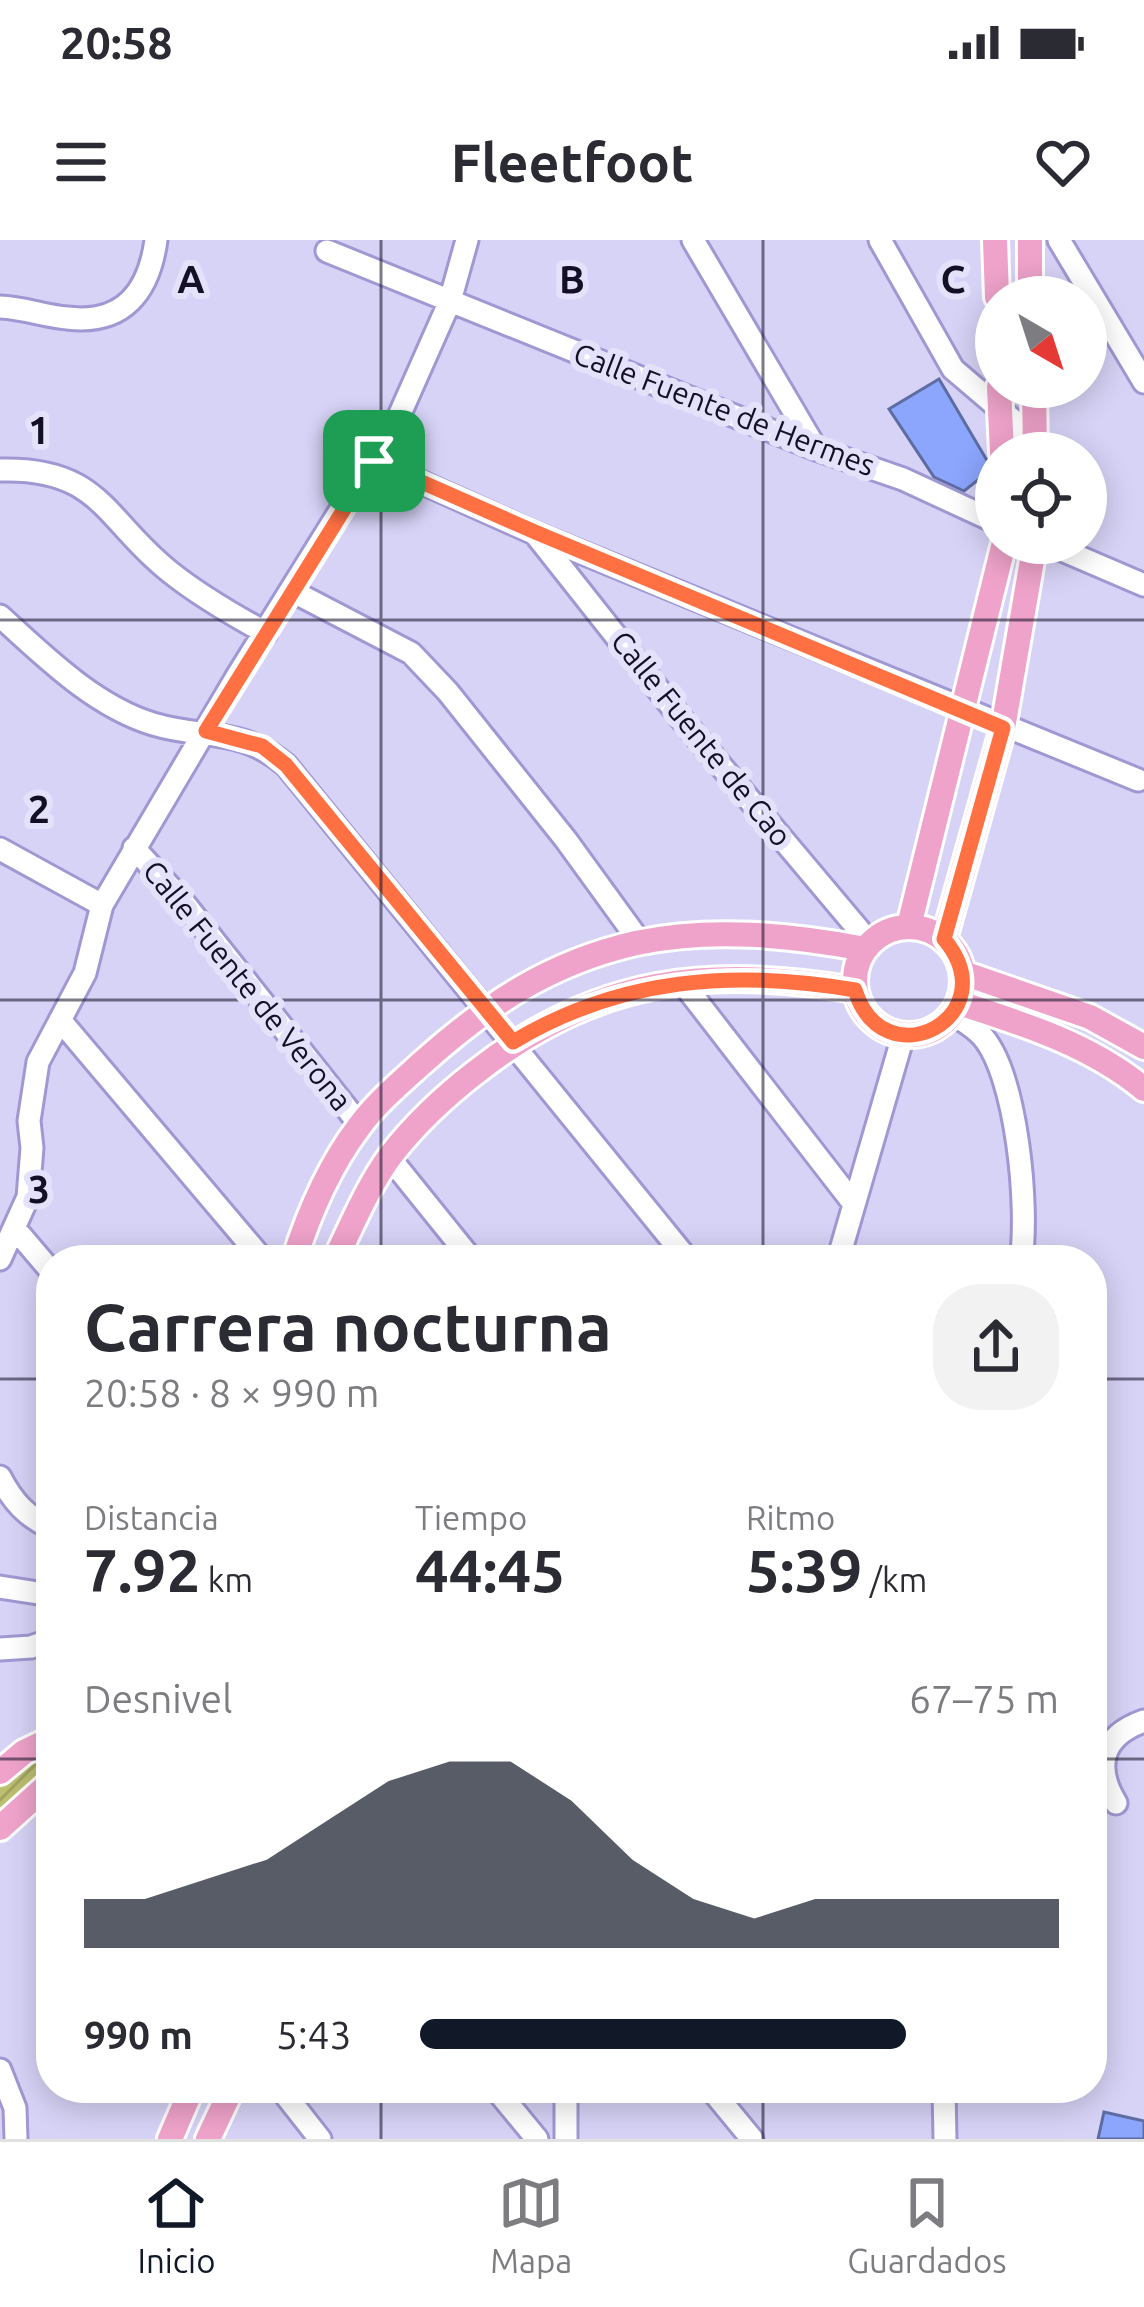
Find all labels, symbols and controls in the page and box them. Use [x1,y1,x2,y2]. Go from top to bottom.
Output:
text: 20:58 [60,17,173,68]
icon: menu [48,129,114,195]
icon: heart [1030,129,1096,195]
text: Fleetfoot [451,132,693,192]
text: A [177,257,205,300]
text: B [559,257,585,300]
text: C [941,257,966,300]
north arrow [975,276,1107,408]
map controls [975,276,1107,564]
street label: Calle Fuente de Hermes [569,336,880,482]
text: 1 [28,408,50,451]
pin [323,410,425,512]
icon: arrive [341,428,407,494]
button: locate [975,432,1107,564]
street label: Calle Fuente de Cao [605,624,799,853]
text: 2 [28,787,50,830]
street label: Calle Fuente de Verona [137,854,359,1117]
text: 3 [28,1167,50,1210]
button: share [933,1284,1059,1410]
text: Carrera nocturna [84,1289,612,1363]
text: 20:58 · 8 × 990 m [84,1371,379,1414]
text: Distancia [84,1499,219,1536]
text: Tiempo [415,1499,527,1536]
text: Ritmo [746,1499,835,1536]
text: 7.92 [84,1536,200,1603]
text: 44:45 [415,1536,565,1603]
text: 5:39 [746,1536,862,1603]
text: km [200,1561,253,1598]
text: /km [862,1561,927,1598]
text: Desnivel [84,1677,232,1720]
text: 67–75 m [909,1677,1059,1720]
text: 990 m [84,2013,193,2056]
text: 5:43 [276,2013,352,2056]
tab: Inicio [137,2170,215,2279]
tab: Mapa [490,2170,572,2279]
tab: Guardados [847,2170,1007,2279]

